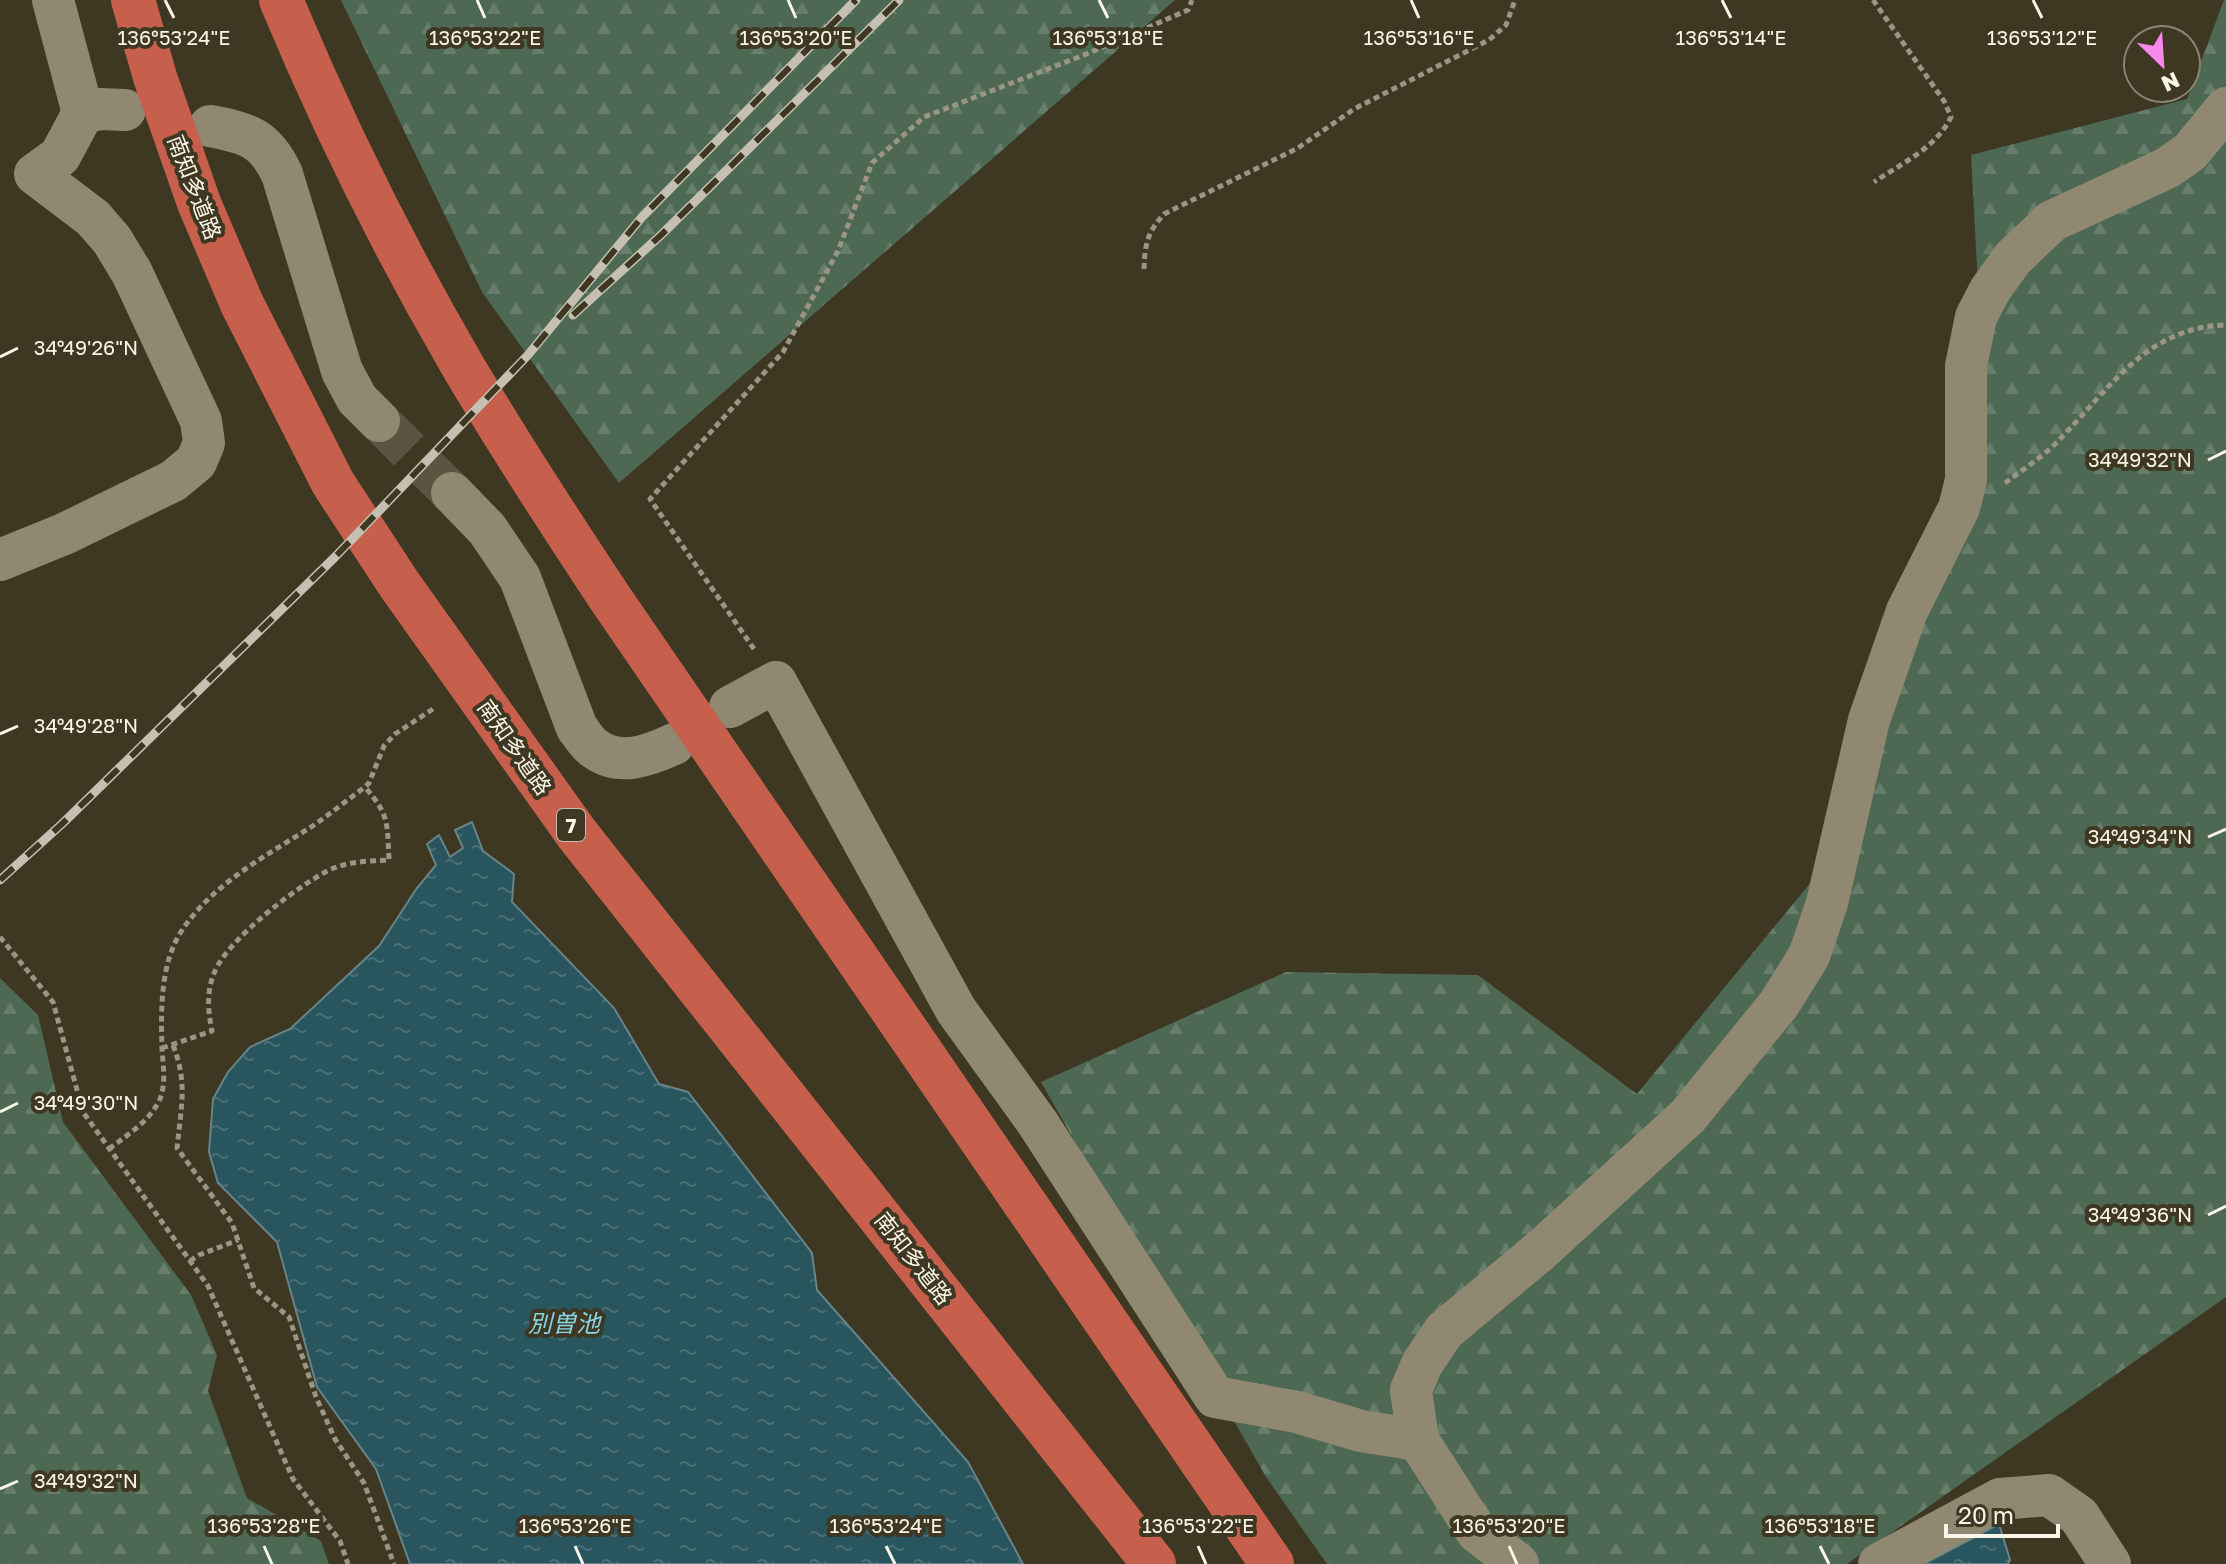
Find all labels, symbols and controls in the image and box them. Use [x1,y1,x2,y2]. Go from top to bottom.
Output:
north arrow [2122,24,2202,104]
text: 136°53'24"E [118,25,230,49]
text: 136°53'22"E [429,25,541,49]
text: 136°53'20"E [740,25,853,49]
text: 136°53'18"E [1053,25,1163,49]
text: 136°53'16"E [1364,25,1474,49]
text: 136°53'14"E [1676,25,1786,49]
text: 136°53'12"E [1987,25,2097,49]
text: N [2157,67,2184,98]
street label: 南知多道路 [163,131,227,243]
text: 34°49'26"N [34,335,138,359]
text: 34°49'32"N [2088,447,2192,471]
street label: 南知多道路 [472,694,558,800]
text: 34°49'28"N [34,713,138,737]
road number: 7 [557,809,585,841]
text: 34°49'34"N [2088,824,2192,848]
text: 34°49'30"N [34,1090,138,1114]
text: 34°49'36"N [2088,1202,2192,1226]
street label: 南知多道路 [869,1206,959,1310]
water label: 別曽池 [528,1308,602,1337]
text: 34°49'32"N [34,1468,138,1492]
scale bar [1946,1488,2058,1538]
text: 20 m [1958,1500,2014,1529]
text: 136°53'28"E [208,1513,320,1537]
text: 136°53'26"E [519,1513,631,1537]
text: 136°53'24"E [830,1513,942,1537]
text: 136°53'22"E [1142,1513,1254,1537]
text: 136°53'20"E [1453,1513,1566,1537]
text: 136°53'18"E [1765,1513,1875,1537]

